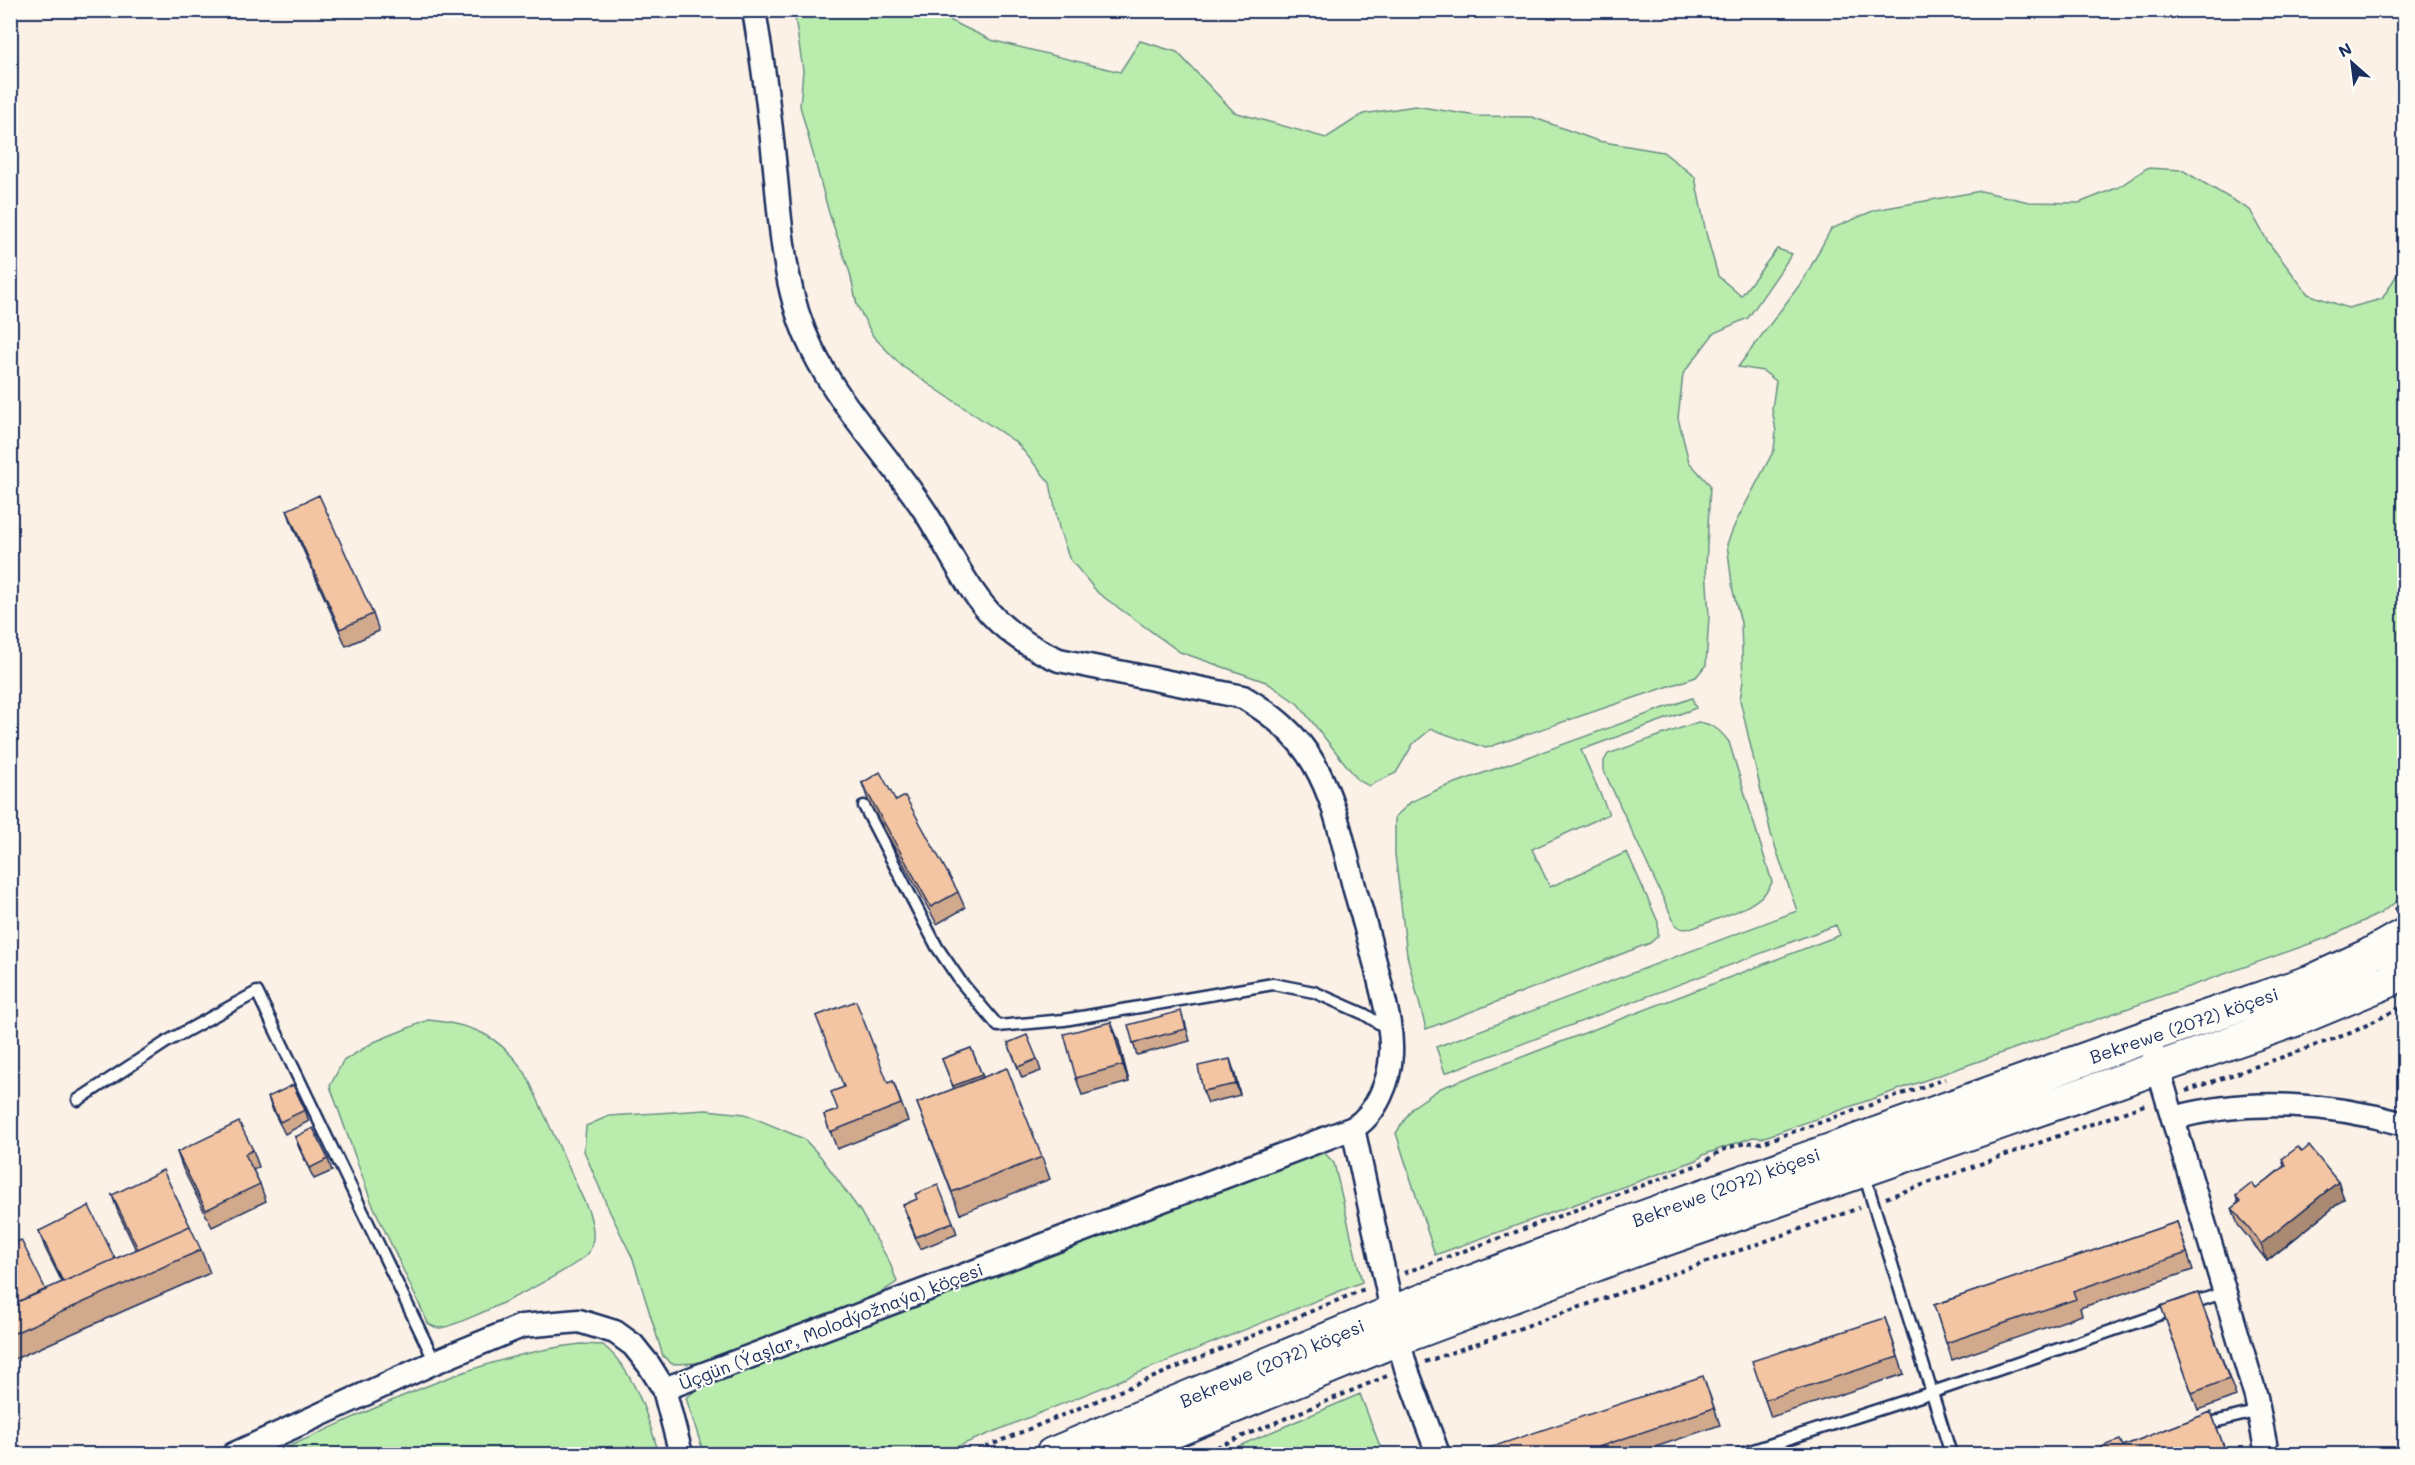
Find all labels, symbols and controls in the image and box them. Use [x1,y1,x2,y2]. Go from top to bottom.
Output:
north arrow [2322,33,2382,93]
text: N [2334,37,2355,61]
street label: Bekrewe (2072) köçesi [2086,981,2282,1069]
street label: Bekrewe (2072) köçesi [1629,1142,1823,1232]
street label: Üçgün (Ýaşlar, Molodýožnaýa) köçesi [675,1257,987,1395]
street label: Bekrewe (2072) köçesi [1176,1313,1368,1413]

